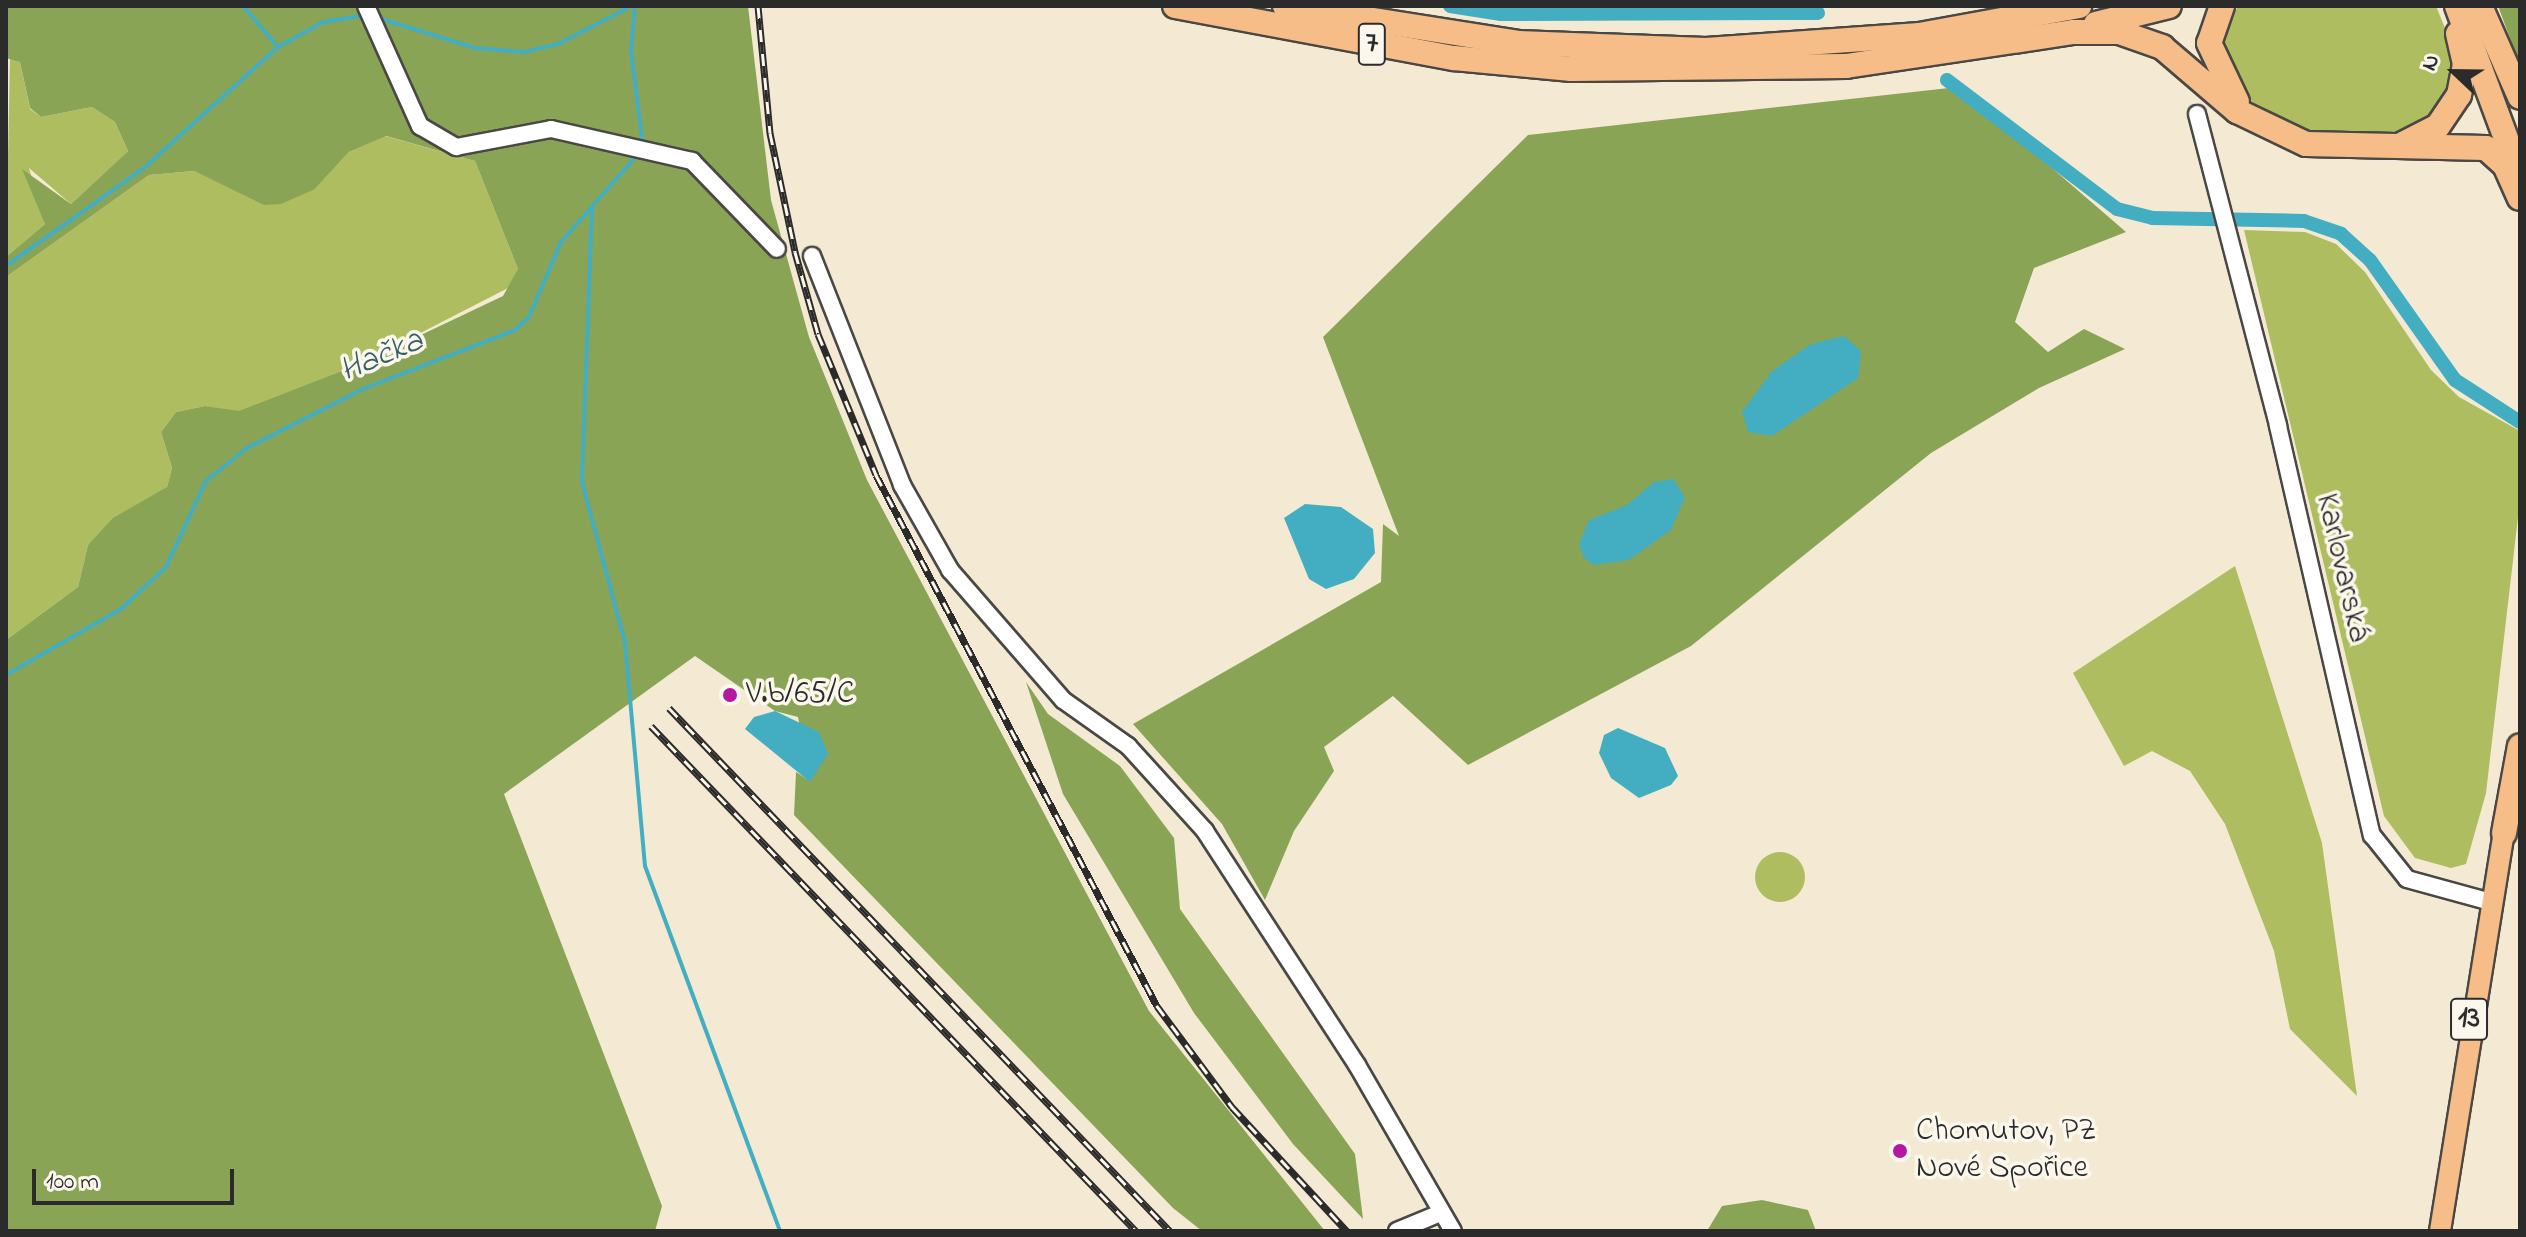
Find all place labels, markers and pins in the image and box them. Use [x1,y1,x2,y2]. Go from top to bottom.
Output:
place label: V.b/65/C [746,676,854,714]
marker: V.b/65/C [721,686,739,704]
place label: Chomutov, PZ Nové Spořice [1916,1114,2096,1189]
marker: Chomutov, PZ Nové Spořice [1891,1142,1909,1160]

